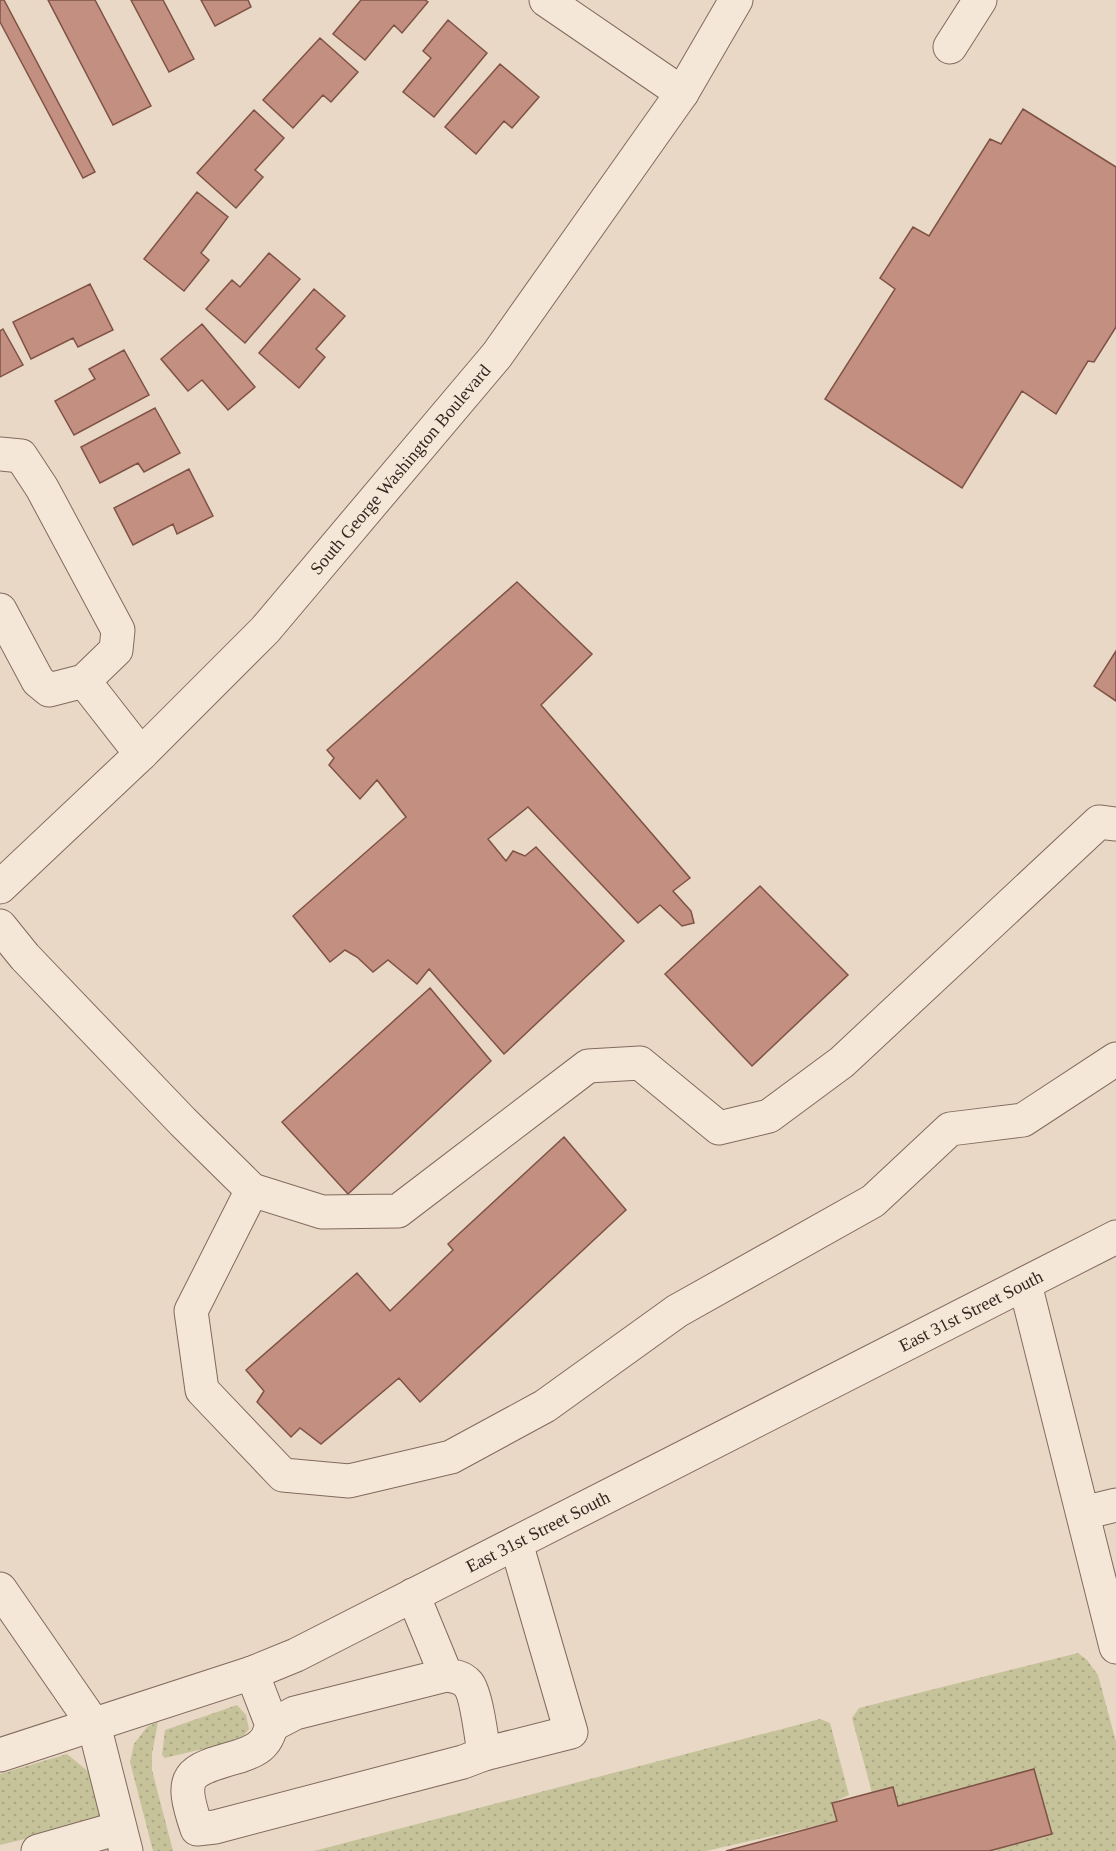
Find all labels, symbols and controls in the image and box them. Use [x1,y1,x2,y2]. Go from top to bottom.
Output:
street label: South George Washington Boulevard [306,361,495,579]
street label: East 31st Street South [896,1266,1046,1356]
street label: East 31st Street South [463,1487,613,1577]

